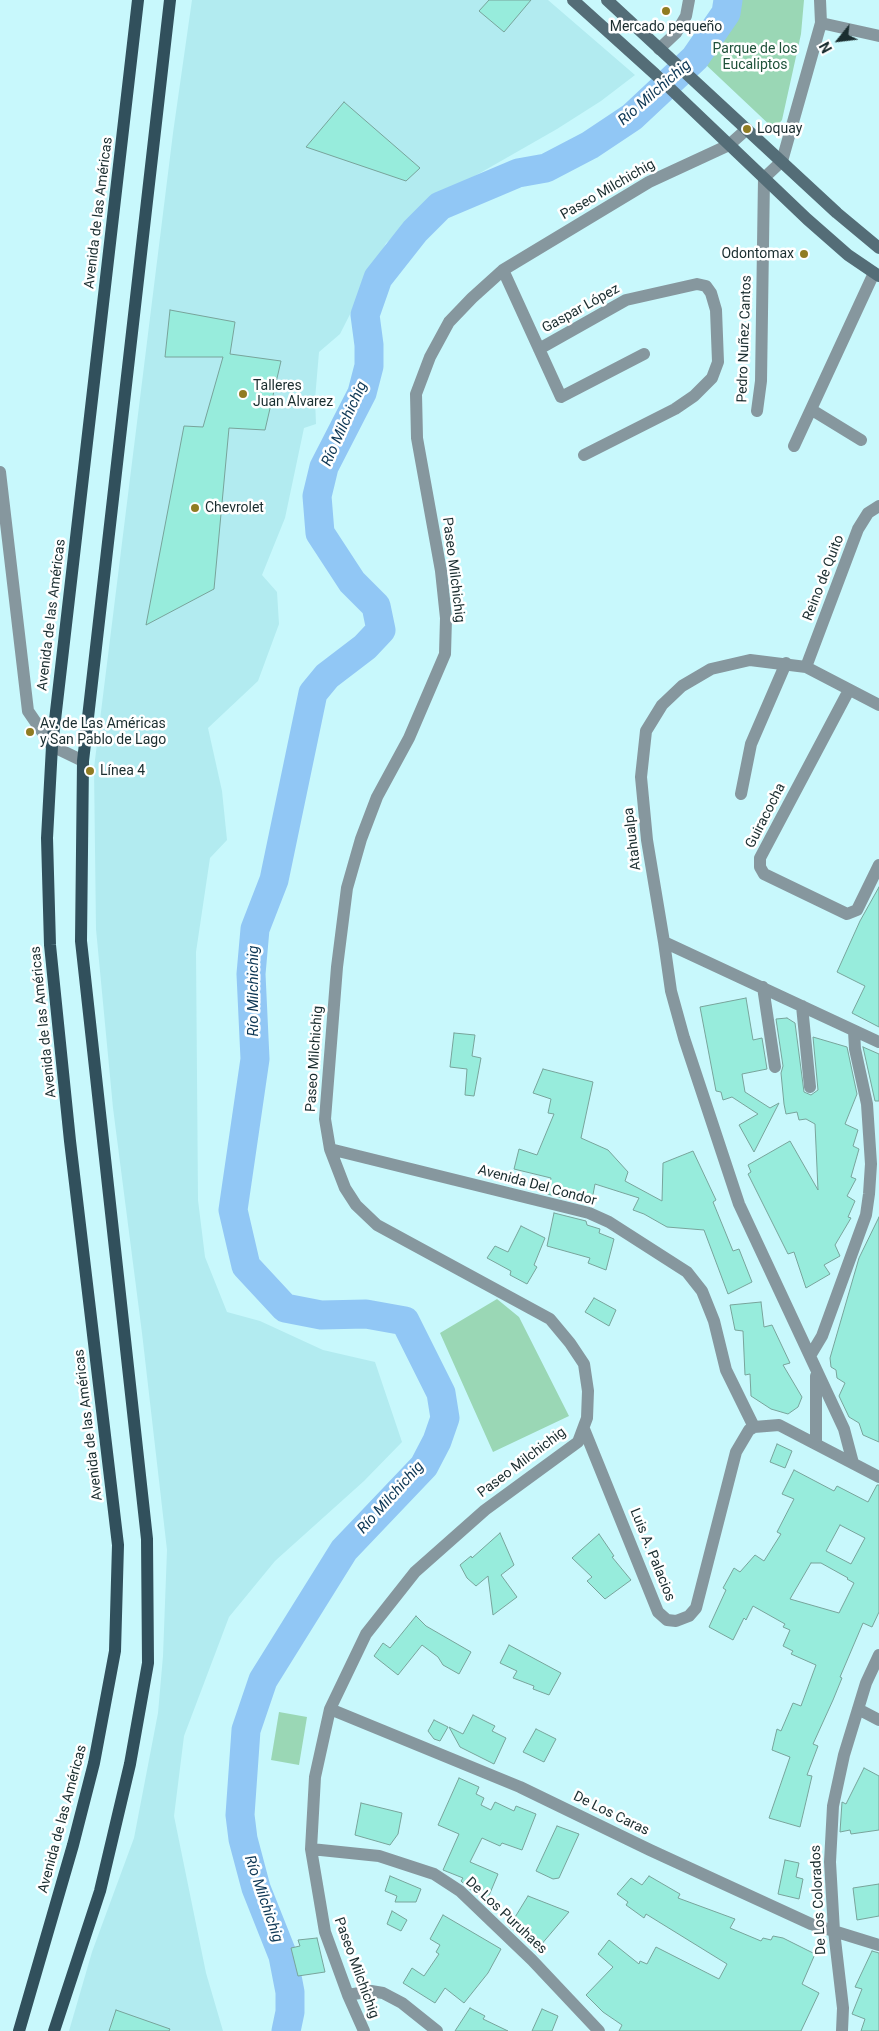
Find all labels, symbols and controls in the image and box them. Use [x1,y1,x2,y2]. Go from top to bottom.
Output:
marker: Mercado pequeño [660,5,672,17]
north arrow [814,15,864,65]
place label: Mercado pequeño [610,19,722,35]
text: N [816,39,835,55]
park label: Parque de los Eucaliptos [713,41,797,74]
water label: Río Milchichig [615,56,695,130]
place label: Loquay [757,121,802,137]
marker: Loquay [741,123,753,135]
street label: Avenida de las Américas [81,136,117,290]
street label: Paseo Milchichig [558,156,658,224]
place label: Odontomax [721,246,794,262]
marker: Odontomax [798,248,810,260]
street label: Pedro Nuñez Cantos [734,275,756,403]
street label: Gaspar López [539,281,623,337]
place label: Talleres Juan Alvarez [253,378,333,411]
water label: Río Milchichig [318,379,372,469]
marker: Talleres Juan Alvarez [237,388,249,400]
place label: Chevrolet [205,500,264,516]
marker: Chevrolet [189,502,201,514]
street label: Paseo Milchichig [438,516,468,624]
street label: Reino de Quito [800,533,848,623]
street label: Avenida de las Américas [34,538,70,692]
place label: Av. de Las Américas y San Pablo de Lago [40,716,166,749]
marker: Av. de Las Américas y San Pablo de Lago [24,726,36,738]
place label: Línea 4 [100,763,145,779]
marker: Línea 4 [84,765,96,777]
street label: Guiracocha [742,781,790,851]
street label: Atahualpa [621,807,645,871]
street label: Avenida de las Américas [28,945,60,1099]
water label: Río Milchichig [245,946,263,1036]
street label: Paseo Milchichig [303,1005,327,1113]
street label: Avenida Del Condor [476,1162,598,1210]
street label: Avenida de las Américas [71,1348,107,1502]
street label: Paseo Milchichig [475,1424,569,1502]
water label: Río Milchichig [354,1458,428,1538]
street label: Luis A. Palacios [626,1506,678,1604]
street label: Avenida de las Américas [35,1743,91,1895]
street label: De Los Caras [570,1788,652,1840]
street label: De Los Colorados [808,1845,830,1955]
water label: Río Milchichig [240,1853,286,1945]
street label: De Los Puruhaes [462,1874,550,1958]
street label: Paseo Milchichig [330,1915,382,2021]

